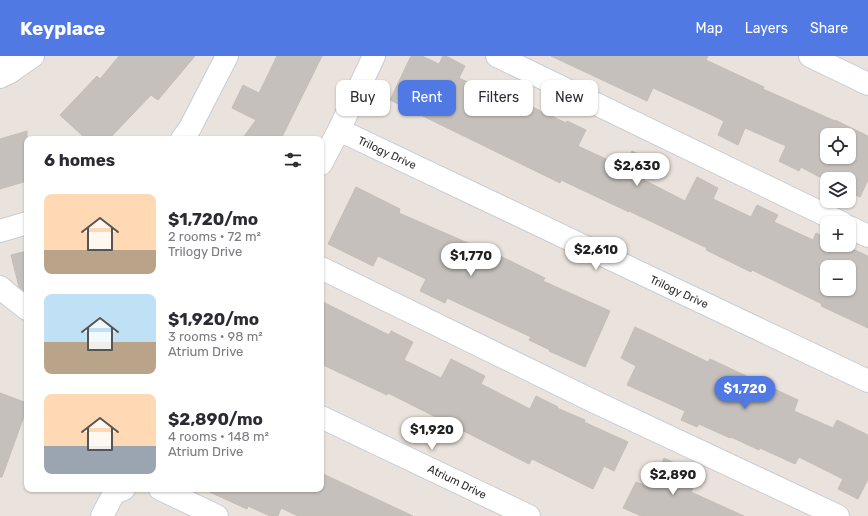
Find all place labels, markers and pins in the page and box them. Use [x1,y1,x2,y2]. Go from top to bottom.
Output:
pin: $2,630 [604,153,670,187]
pin: $2,610 [563,237,629,271]
pin: $1,770 [438,243,504,277]
pin: $1,720 [712,376,778,410]
pin: $1,920 [399,417,465,451]
pin: $2,890 [640,462,706,496]

